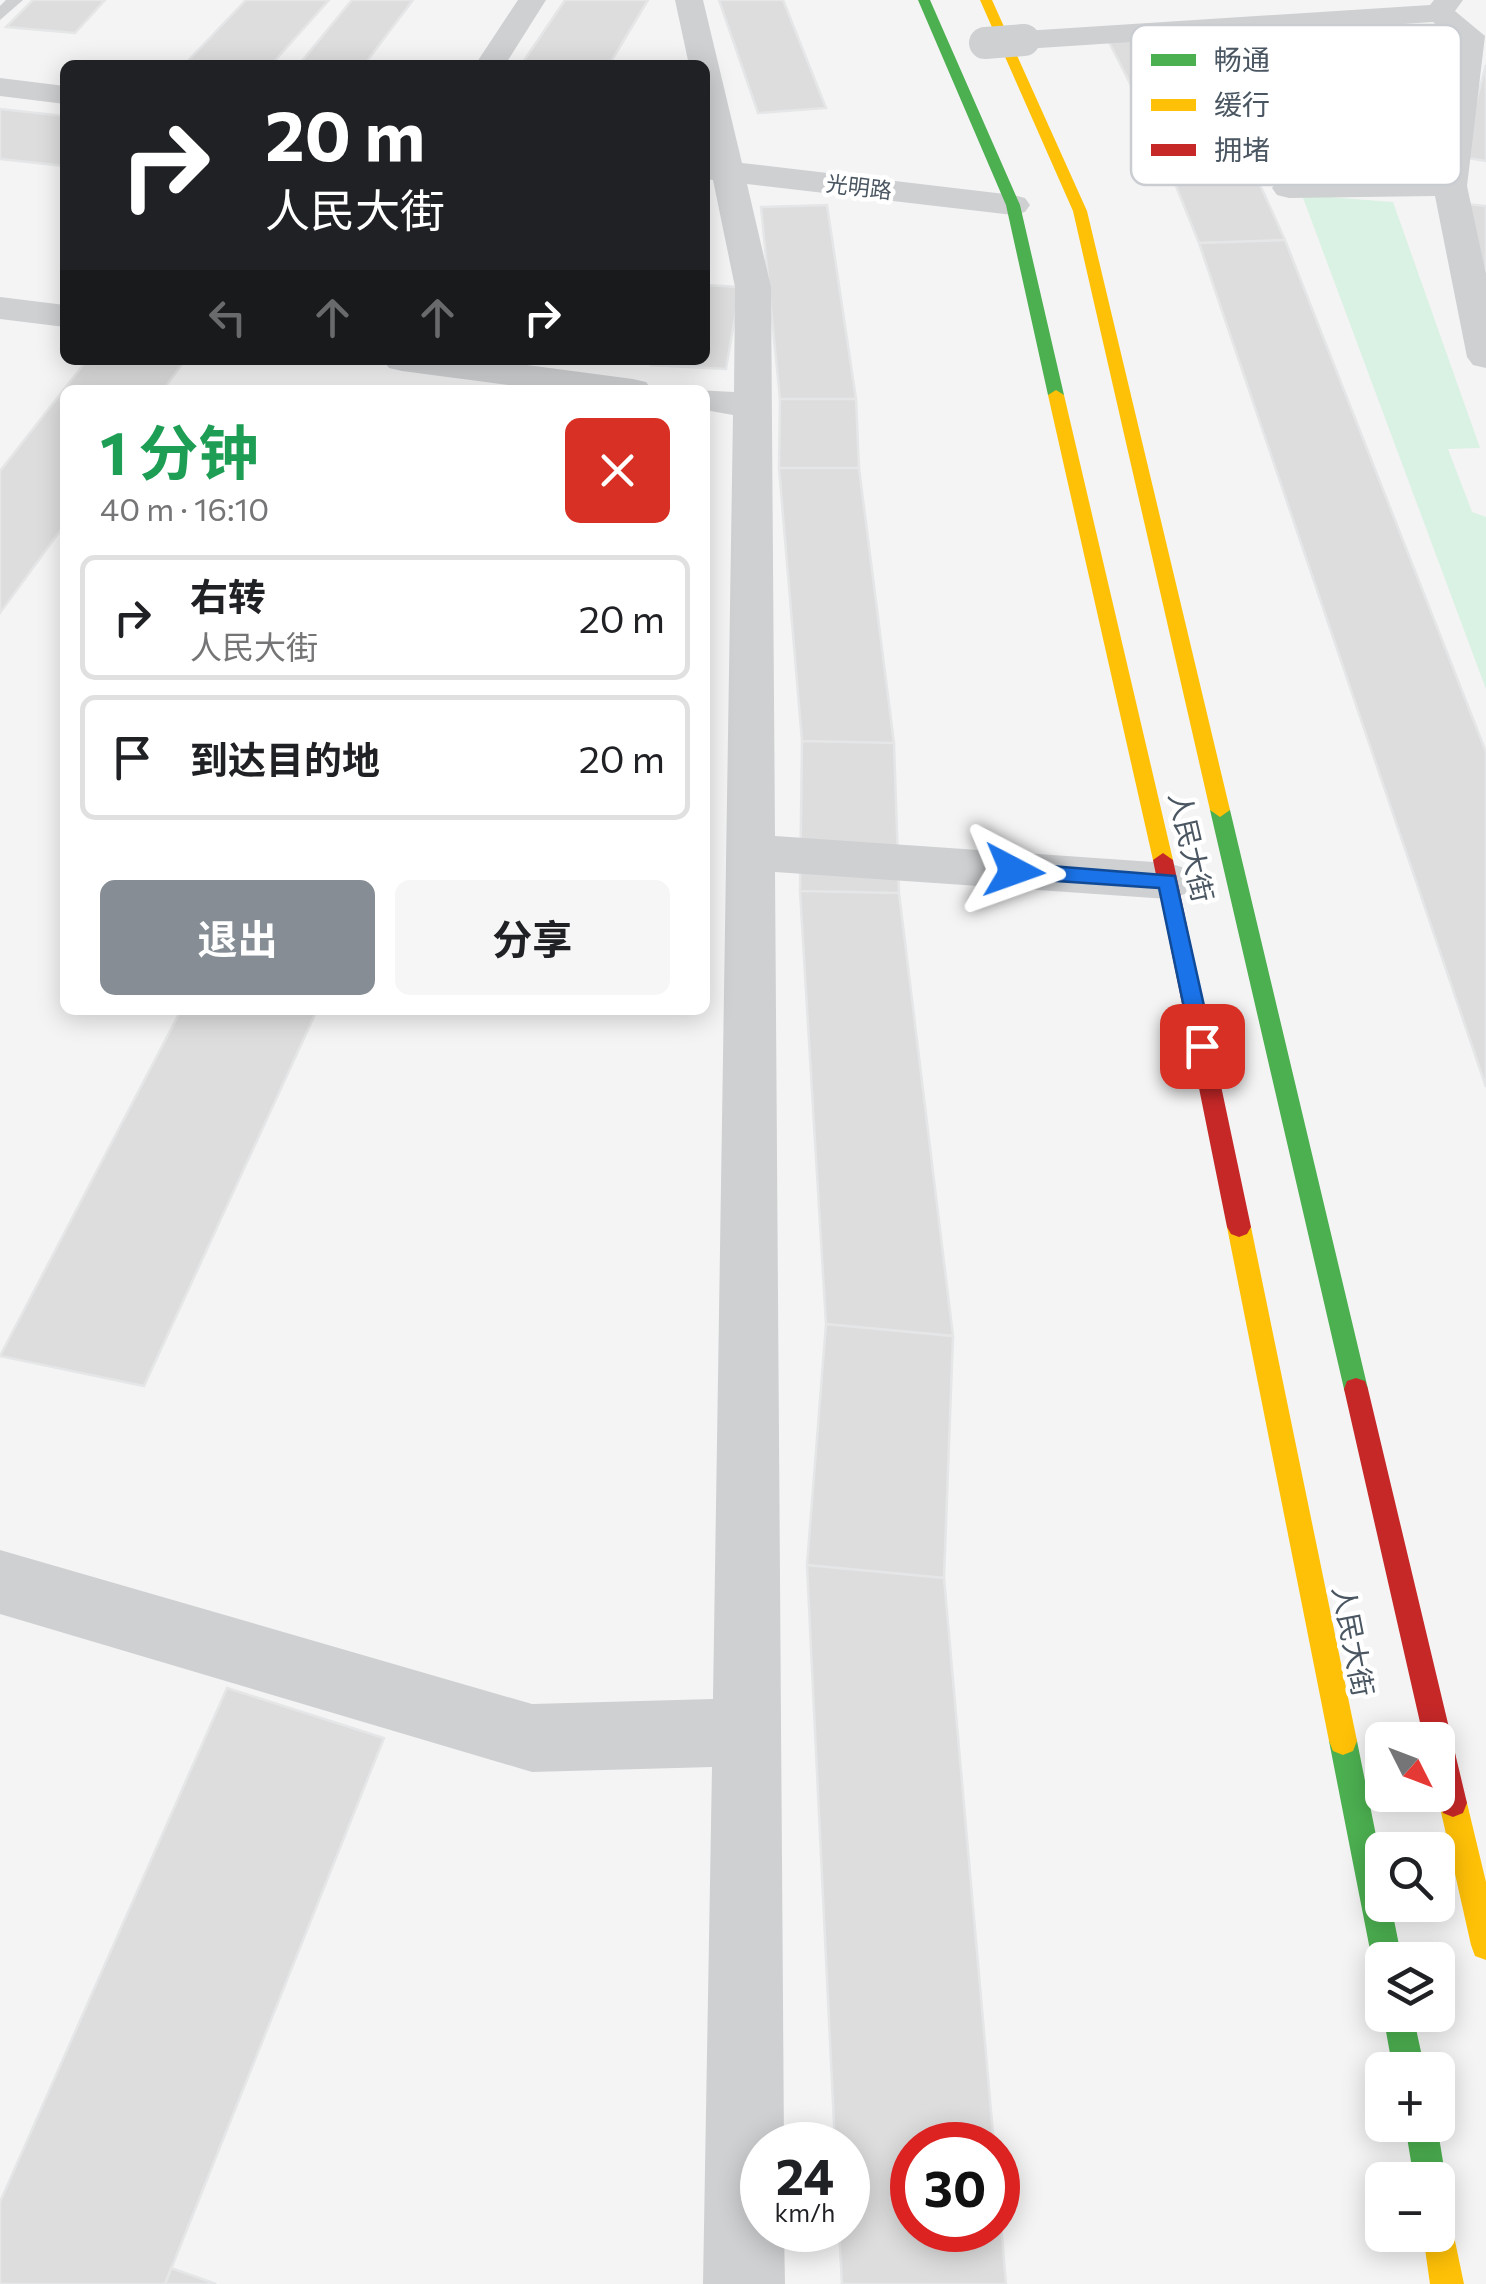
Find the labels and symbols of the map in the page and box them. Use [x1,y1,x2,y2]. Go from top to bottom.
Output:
legend [1131,25,1461,185]
text: 畅通 [1214,42,1270,76]
text: 缓行 [1214,87,1270,121]
text: 拥堵 [1214,132,1270,166]
street label: 光明路 [825,169,893,204]
street label: 人民大街 [1163,788,1221,905]
position arrow [962,819,1066,923]
pin [1160,1004,1245,1089]
street label: 人民大街 [1327,1583,1381,1699]
north arrow [1365,1722,1455,1812]
speed limit sign: 30 [890,2122,1020,2252]

